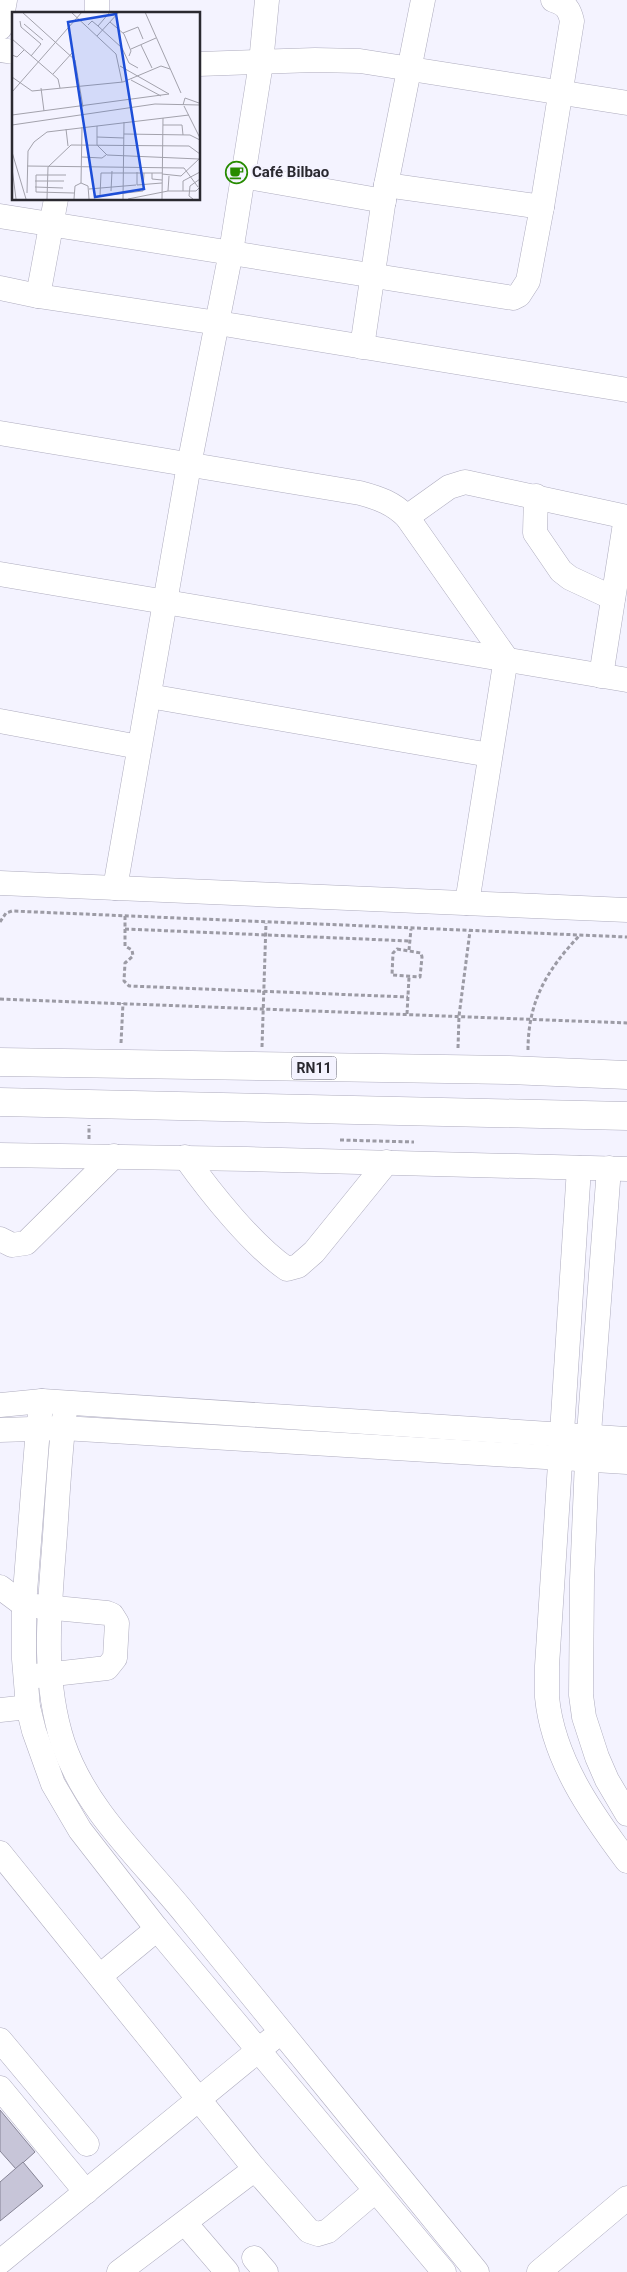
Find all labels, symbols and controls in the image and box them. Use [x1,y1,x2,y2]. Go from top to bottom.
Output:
inset map [12,12,200,200]
cafe icon: Café Bilbao [224,160,248,184]
place label: Café Bilbao [252,163,329,181]
road number: RN11 [292,1056,336,1080]

